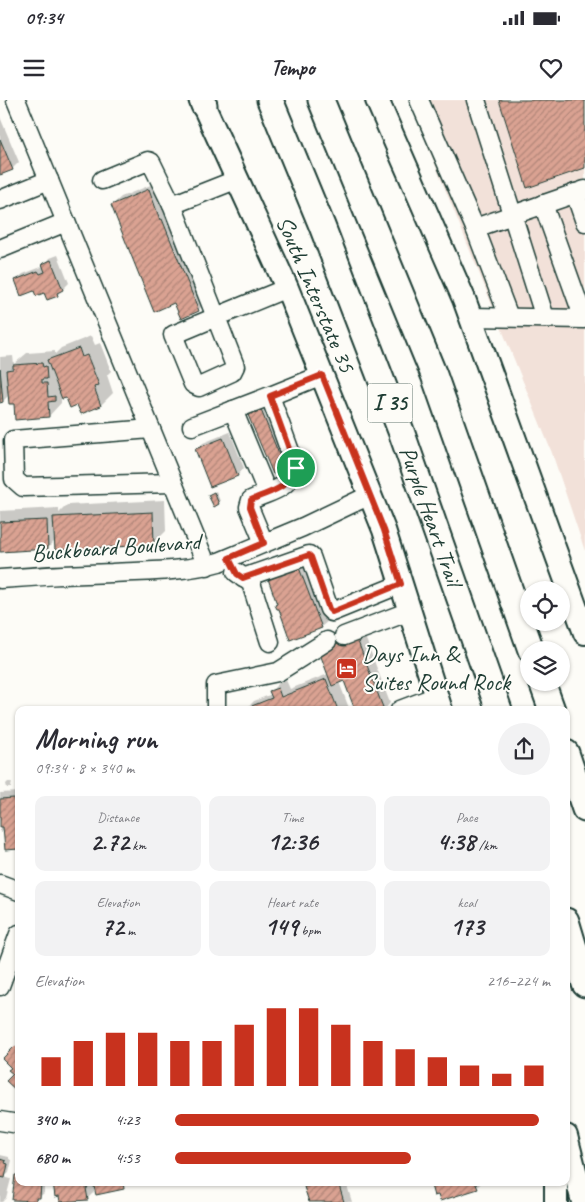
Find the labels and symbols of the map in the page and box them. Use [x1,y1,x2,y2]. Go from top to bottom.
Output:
street label: South Interstate 35 [270,211,363,378]
road number: I 35 [368,384,412,422]
street label: Purple Heart Trail [393,442,470,593]
pin [275,447,317,489]
street label: Buckboard Boulevard [31,526,205,568]
place label: Days Inn & Suites Round Rock [362,639,512,697]
hotel icon: Days Inn & Suites Round Rock [334,656,358,680]

